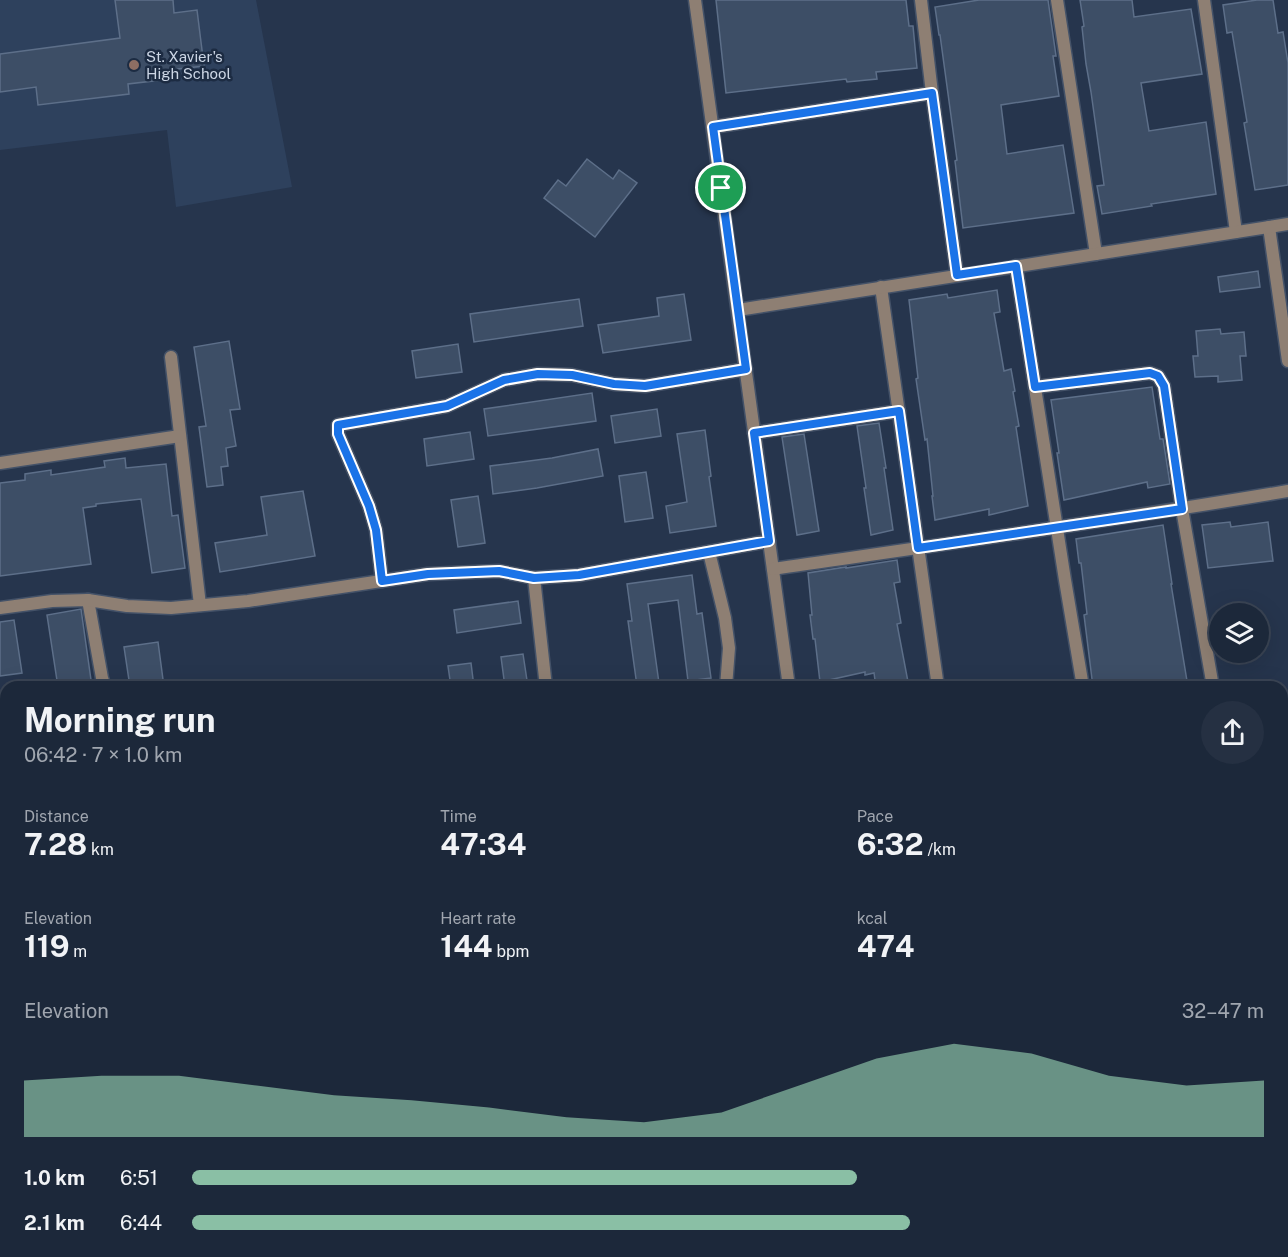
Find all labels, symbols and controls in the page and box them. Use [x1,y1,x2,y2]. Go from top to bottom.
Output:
place label: St. Xavier's High School [146,48,231,82]
marker: St. Xavier's High School [127,58,141,72]
pin [695,162,746,213]
icon: arrive [704,171,737,204]
map controls [1209,603,1269,663]
button: layers [1209,603,1269,663]
text: Morning run [24,701,216,739]
button: share [1201,701,1264,764]
text: 06:42 · 7 × 1.0 km [24,743,182,767]
text: Distance [24,807,89,826]
text: Time [440,807,477,826]
text: Pace [857,807,893,826]
text: 7.28 [24,826,87,862]
text: 47:34 [440,826,526,862]
text: 6:32 [857,826,924,862]
text: km [87,840,114,859]
text: /km [924,840,956,859]
text: Elevation [24,909,92,928]
text: Heart rate [440,909,516,928]
text: kcal [857,909,888,928]
text: 119 [24,928,69,964]
text: 144 [440,928,493,964]
text: 474 [857,928,914,964]
text: m [69,942,87,961]
text: bpm [493,942,529,961]
text: Elevation [24,999,109,1023]
text: 32–47 m [1182,999,1264,1023]
text: 1.0 km [24,1166,85,1190]
text: 6:51 [120,1166,158,1190]
text: 2.1 km [24,1211,85,1235]
text: 6:44 [120,1211,162,1235]

